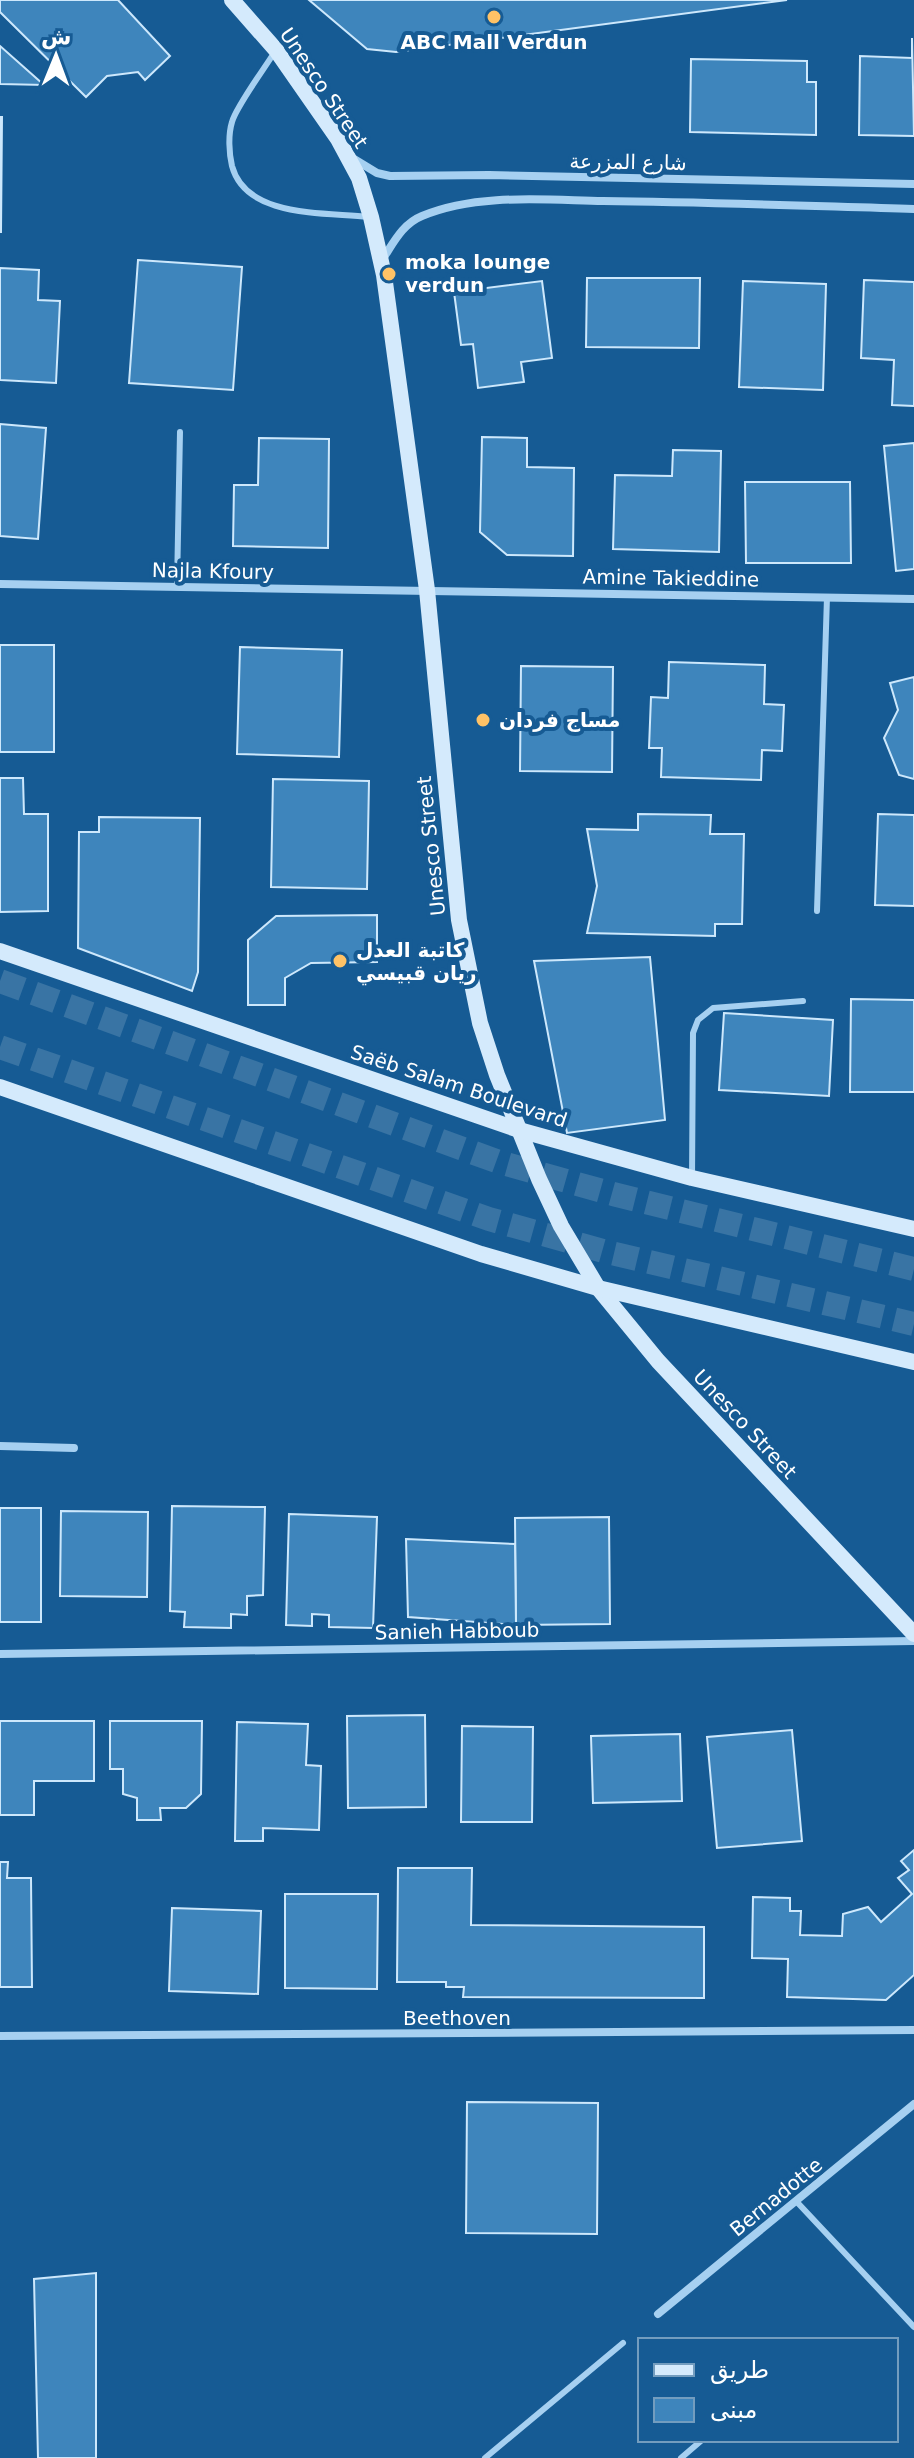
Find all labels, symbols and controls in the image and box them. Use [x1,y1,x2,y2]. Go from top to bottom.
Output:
marker: ABC Mall Verdun [485,8,503,26]
north arrow [16,16,96,96]
street label: Unesco Street [275,23,373,153]
text: ش [41,24,72,49]
place label: ABC Mall Verdun [400,30,588,54]
street label: شارع المزرعة [569,149,687,175]
place label: moka lounge verdun [405,250,550,297]
marker: moka lounge verdun [380,265,398,283]
street label: Najla Kfoury [152,558,274,584]
street label: Amine Takieddine [583,564,759,592]
place label: مساج فردان [499,708,620,732]
marker: مساج فردان [474,711,492,729]
street label: Unesco Street [412,775,450,917]
place label: كاتبة العدل ريان قبيسي [356,938,477,986]
marker: كاتبة العدل ريان قبيسي [331,952,349,970]
street label: Saëb Salam Boulevard [348,1040,570,1132]
street label: Unesco Street [688,1364,802,1484]
street label: Sanieh Habboub [374,1618,540,1644]
street label: Beethoven [403,2006,511,2030]
street label: Bernadotte [725,2153,827,2241]
legend [638,2338,898,2442]
text: طريق [710,2356,769,2384]
text: مبنى [710,2396,757,2424]

